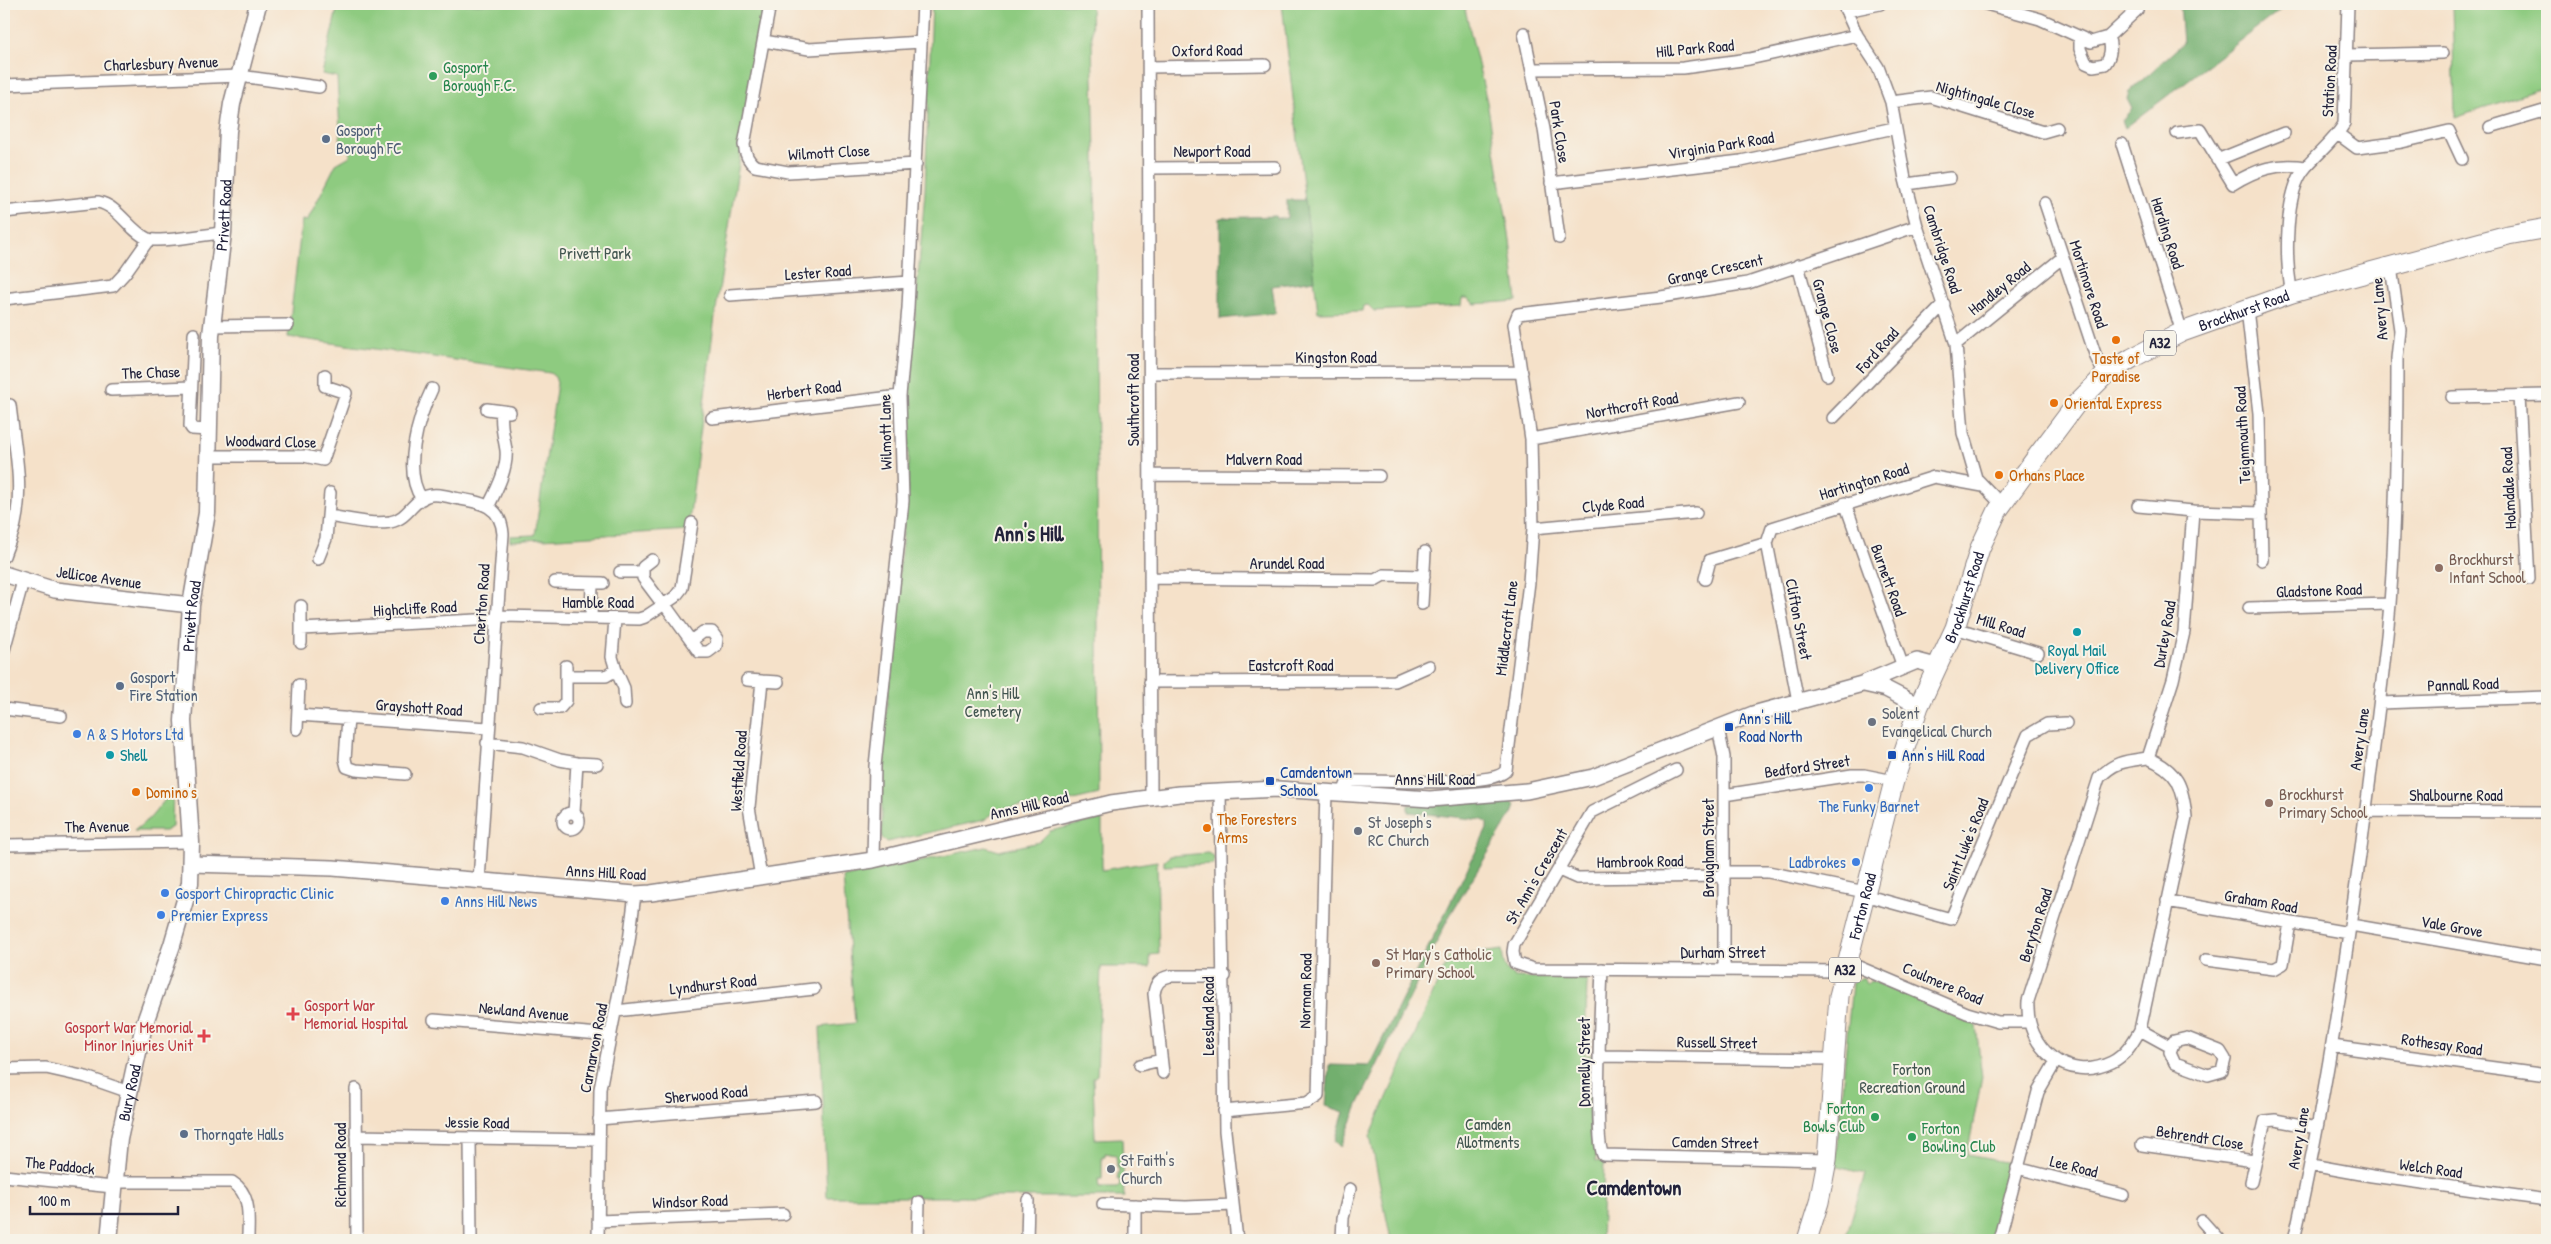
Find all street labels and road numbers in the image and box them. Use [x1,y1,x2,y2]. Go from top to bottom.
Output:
street label: Hill Park Road [1655,34,1735,62]
street label: Oxford Road [1172,38,1242,62]
street label: Station Road [2316,45,2342,117]
street label: Charlesbury Avenue [103,50,219,76]
street label: Nightingale Close [1934,74,2039,124]
street label: Park Close [1544,99,1576,165]
street label: Virginia Park Road [1666,126,1776,164]
street label: Wilmott Close [788,139,871,165]
street label: Newport Road [1173,140,1251,162]
street label: Privett Road [210,179,237,252]
street label: Harding Road [2146,194,2190,272]
street label: Cambridge Road [1918,202,1968,296]
street label: Mortimore Road [2064,237,2114,331]
street label: Grange Crescent [1665,248,1765,290]
street label: Handley Road [1963,256,2035,320]
street label: Lester Road [784,259,852,285]
street label: Grange Close [1807,276,1849,356]
street label: Avery Lane [2365,276,2393,341]
street label: Brockhurst Road [2195,284,2292,336]
street label: Ford Road [1850,322,1903,378]
road number: A32 [2144,330,2176,356]
street label: Kingston Road [1295,346,1377,368]
street label: Southcroft Road [1122,354,1144,446]
street label: The Chase [121,360,181,384]
street label: Herbert Road [766,375,842,405]
street label: Northcroft Road [1584,386,1680,424]
street label: Teignmouth Road [2228,386,2256,484]
street label: Wilmott Lane [873,393,897,470]
street label: Woodward Close [225,429,317,453]
street label: Holmdale Road [2495,446,2521,530]
street label: Malvern Road [1226,448,1302,470]
street label: Hartington Road [1817,457,1911,505]
street label: Clyde Road [1581,490,1645,518]
street label: Burnett Road [1866,541,1912,619]
street label: Brockhurst Road [1939,549,1989,646]
street label: Arundel Road [1250,552,1324,574]
street label: Jellicoe Avenue [55,560,144,594]
street label: Cheriton Road [467,563,495,645]
street label: Clifton Street [1780,576,1818,662]
street label: Gladstone Road [2276,578,2362,602]
street label: Privett Road [177,579,206,652]
street label: Middlecroft Lane [1489,579,1523,677]
street label: Hamble Road [562,591,634,613]
street label: Highcliffe Road [373,595,457,621]
street label: Durley Road [2147,599,2181,669]
street label: Mill Road [1974,607,2028,643]
street label: Eastcroft Road [1249,654,1333,676]
street label: Pannall Road [2427,672,2499,696]
street label: Grayshott Road [375,693,463,721]
street label: Avery Lane [2344,706,2374,772]
street label: Westfield Road [724,730,752,812]
street label: Bedford Street [1763,749,1852,783]
street label: Anns Hill Road [1395,768,1475,790]
street label: Shalbourne Road [2409,784,2503,806]
street label: Anns Hill Road [988,785,1070,825]
street label: Saint Luke's Road [1937,795,1993,893]
street label: Brougham Street [1697,798,1719,898]
street label: The Avenue [64,814,130,838]
street label: St. Ann's Crescent [1500,824,1573,928]
street label: Hambrook Road [1596,849,1684,873]
street label: Anns Hill Road [565,859,647,885]
street label: Forton Road [1843,870,1881,942]
street label: Graham Road [2223,884,2299,918]
street label: Beryton Road [2013,885,2057,965]
street label: Vale Grove [2419,910,2485,942]
street label: Durham Street [1681,941,1766,963]
street label: Norman Road [1293,953,1317,1029]
street label: Coulmere Road [1899,956,1987,1010]
road number: A32 [1829,958,1861,982]
street label: Lyndhurst Road [669,969,757,999]
street label: Leesland Road [1197,977,1219,1055]
street label: Newland Avenue [478,996,571,1026]
street label: Carnarvon Road [574,1001,612,1095]
street label: Donnelly Street [1573,1017,1595,1107]
street label: Rothesay Road [2400,1027,2484,1061]
street label: Russell Street [1677,1030,1758,1054]
street label: Bury Road [112,1062,146,1123]
street label: Sherwood Road [664,1079,748,1109]
street label: Avery Lane [2282,1104,2314,1171]
street label: Jessie Road [445,1110,509,1134]
street label: Behrendt Close [2155,1119,2246,1155]
street label: Richmond Road [329,1123,351,1207]
street label: Camden Street [1671,1130,1759,1154]
street label: Lee Road [2048,1149,2100,1183]
street label: The Paddock [24,1150,96,1180]
street label: Welch Road [2398,1153,2464,1183]
street label: Windsor Road [652,1189,728,1213]

